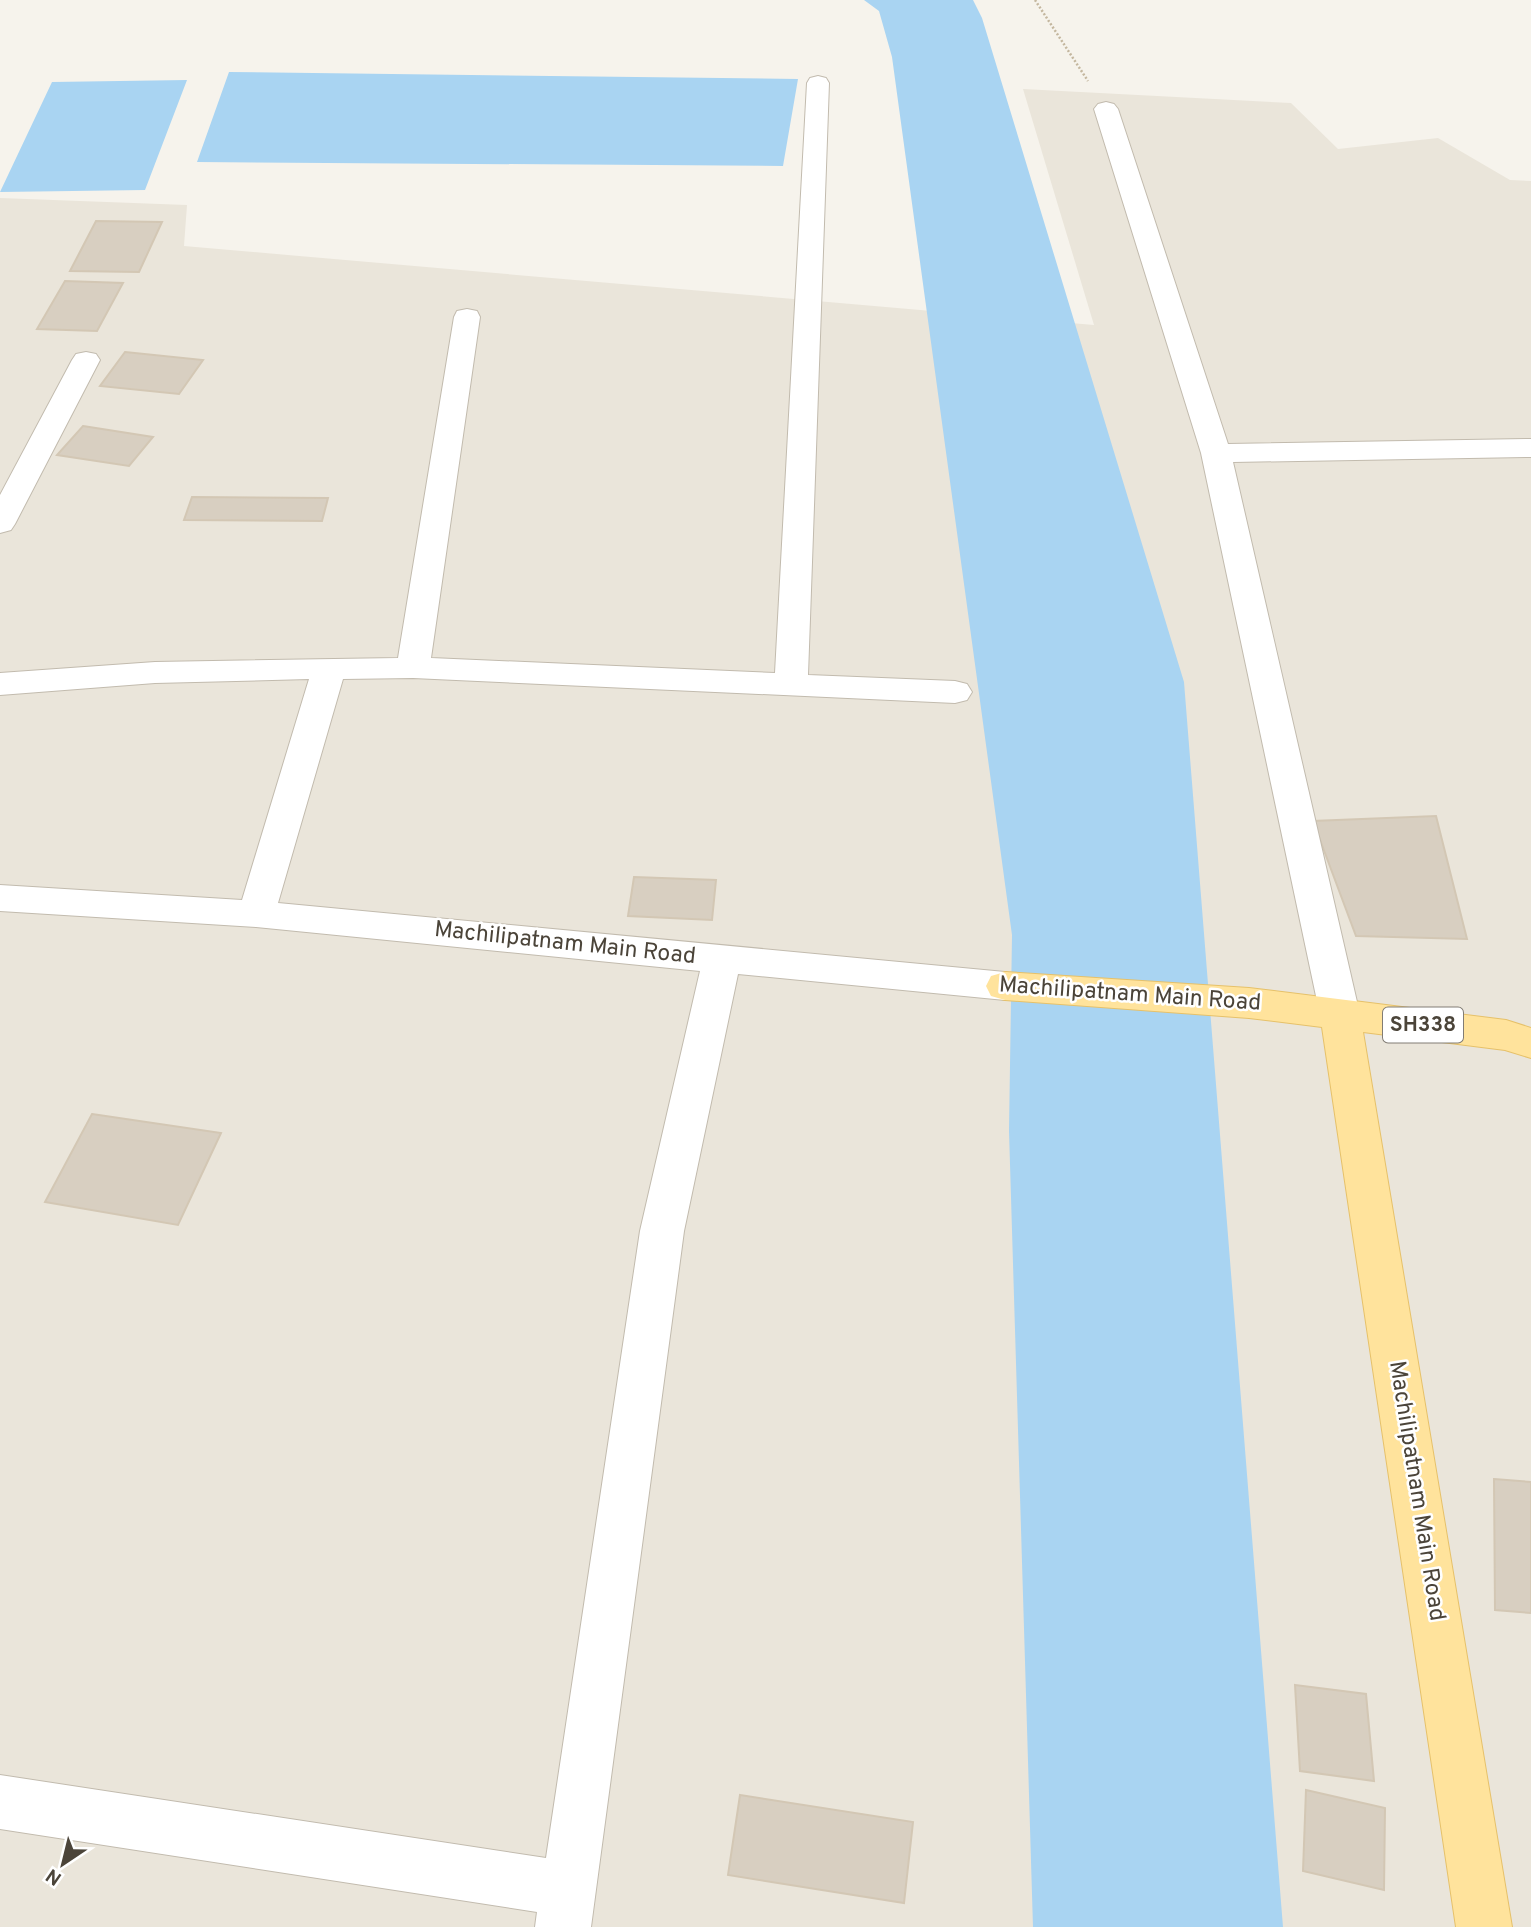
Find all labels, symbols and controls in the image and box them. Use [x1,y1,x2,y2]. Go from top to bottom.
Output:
street label: Machilipatnam Main Road [433,916,697,972]
street label: Machilipatnam Main Road [998,971,1262,1019]
road number: SH338 [1383,1007,1463,1042]
street label: Machilipatnam Main Road [1381,1359,1451,1623]
north arrow [28,1829,98,1899]
text: N [42,1863,67,1890]

